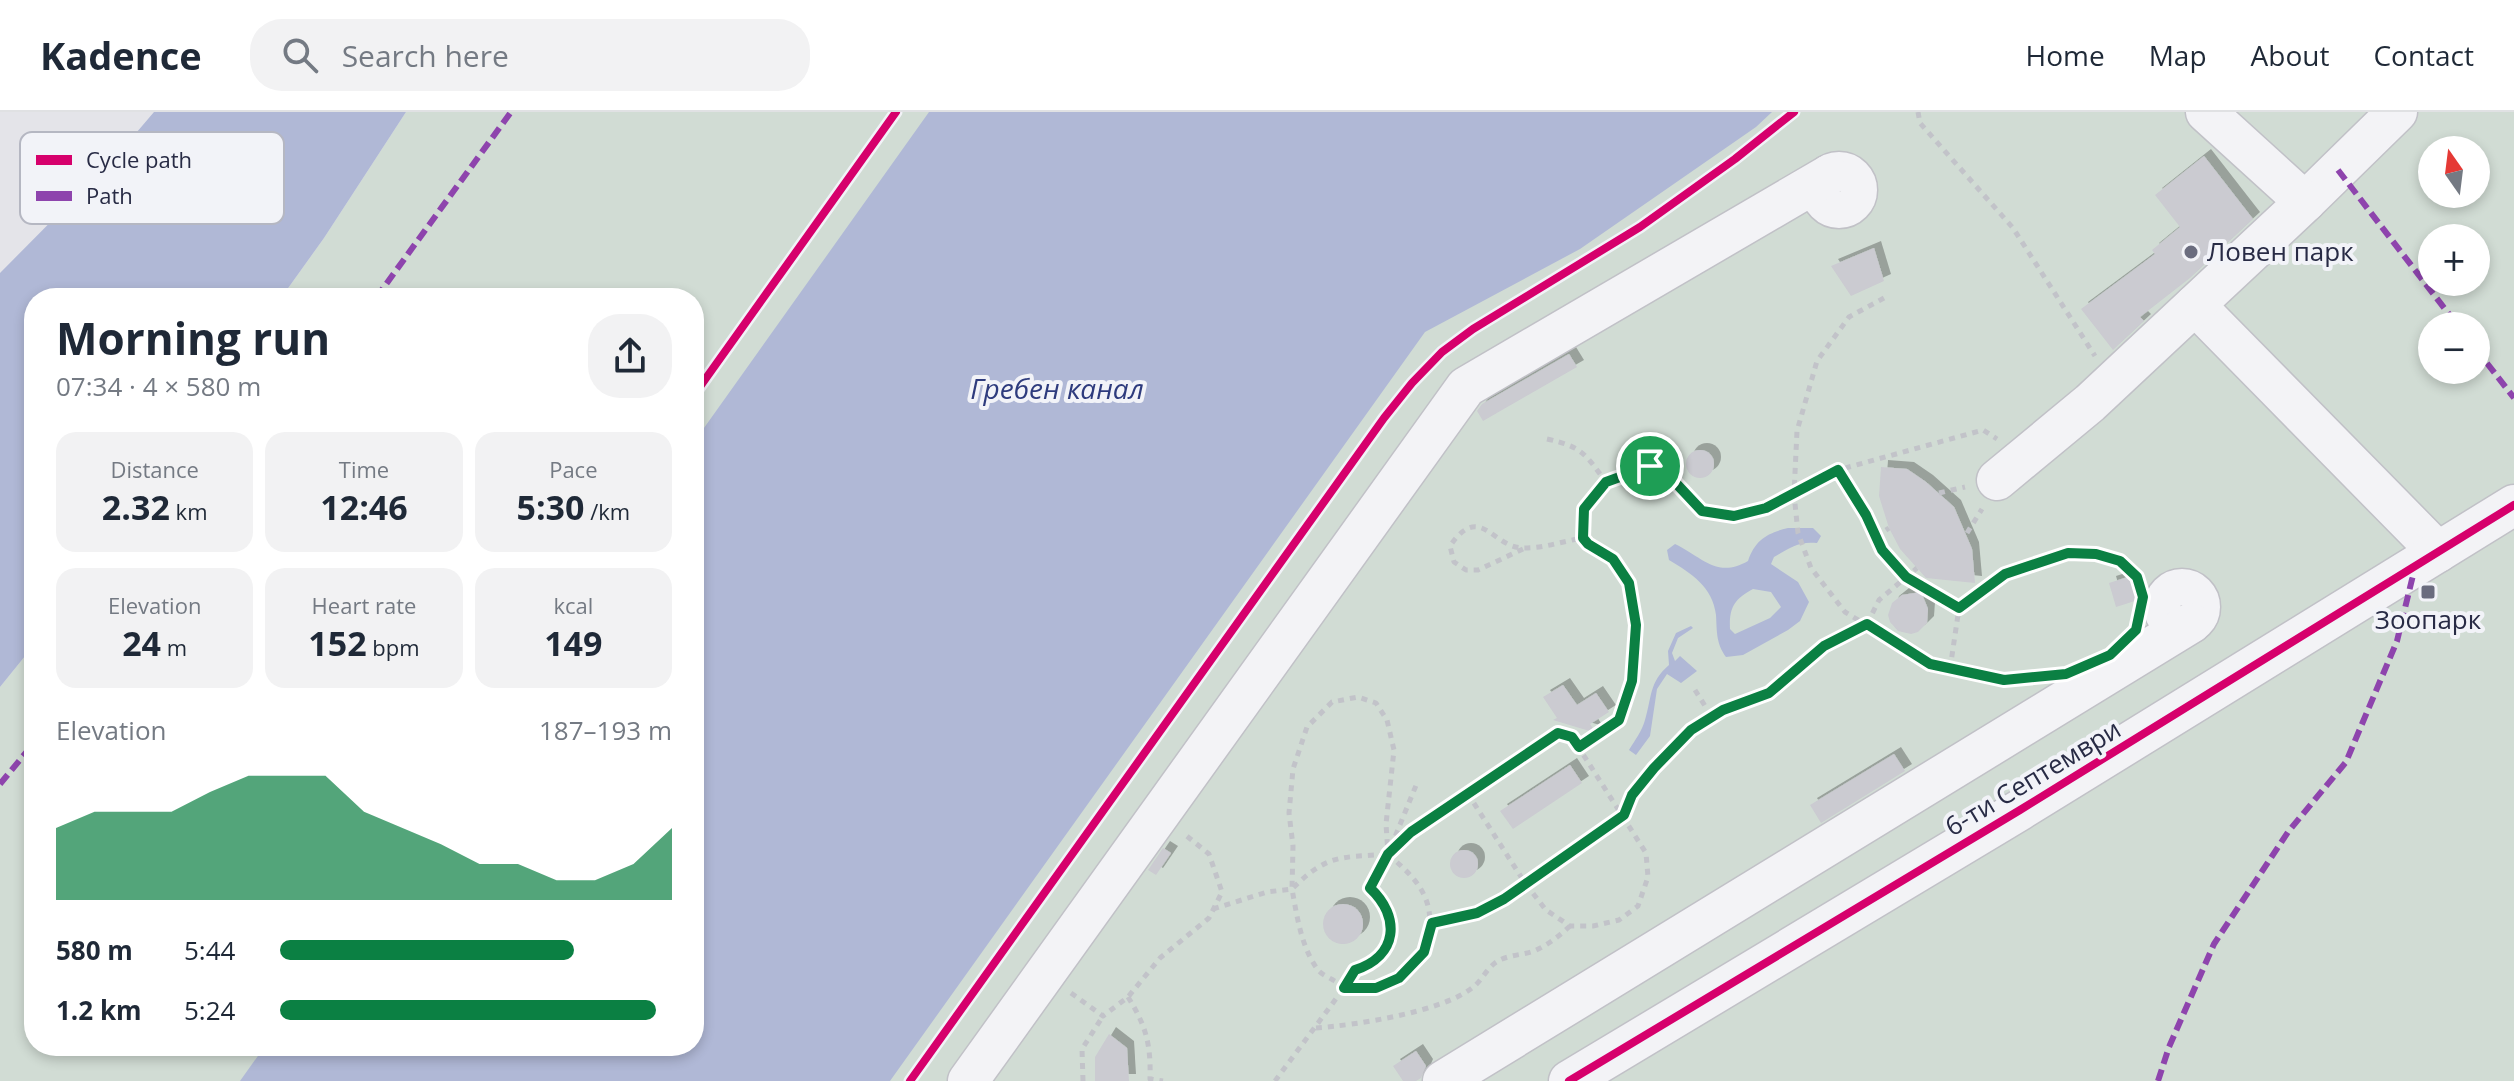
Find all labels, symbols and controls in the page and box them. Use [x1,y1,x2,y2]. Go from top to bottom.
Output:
search box [250,19,810,91]
text: Kadence [40,29,202,81]
icon: search [278,33,322,77]
text: Search here [342,35,509,76]
text: Home [2026,36,2105,74]
text: Map [2149,36,2207,74]
text: About [2251,36,2329,74]
text: Contact [2373,36,2474,74]
legend [20,132,284,224]
north arrow [2418,136,2490,208]
map controls [2418,136,2490,384]
text: Cycle path [86,144,192,174]
text: Path [86,180,133,210]
button: + [2418,224,2490,296]
place label: Ловен парк [2207,233,2354,269]
marker: Ловен парк [2182,243,2200,261]
text: Morning run [56,308,330,368]
button: − [2418,312,2490,384]
button: share [588,314,672,398]
text: 07:34 · 4 × 580 m [56,368,261,404]
water label: Гребен канал [970,369,1144,407]
pin [1616,432,1684,500]
icon: arrive [1628,444,1672,488]
text: Distance [110,454,199,484]
text: Time [339,454,389,484]
text: Pace [549,454,598,484]
text: 2.32 [102,484,170,530]
text: 12:46 [320,484,408,530]
text: 5:30 [516,484,584,530]
text: km [170,496,208,526]
text: /km [584,496,630,526]
marker: Зоопарк [2419,583,2437,601]
text: Elevation [108,590,201,620]
text: Heart rate [312,590,416,620]
text: kcal [553,590,593,620]
place label: Зоопарк [2375,601,2482,637]
text: 24 [122,620,161,666]
text: 152 [308,620,367,666]
text: 149 [544,620,602,666]
text: m [161,632,187,662]
text: bpm [367,632,420,662]
street label: 6-ти Септември [1938,710,2127,844]
text: Elevation [56,712,166,748]
text: 187–193 m [539,712,672,748]
text: 580 m [56,932,133,968]
text: 5:44 [184,932,235,968]
text: 1.2 km [56,992,142,1028]
text: 5:24 [184,992,235,1028]

